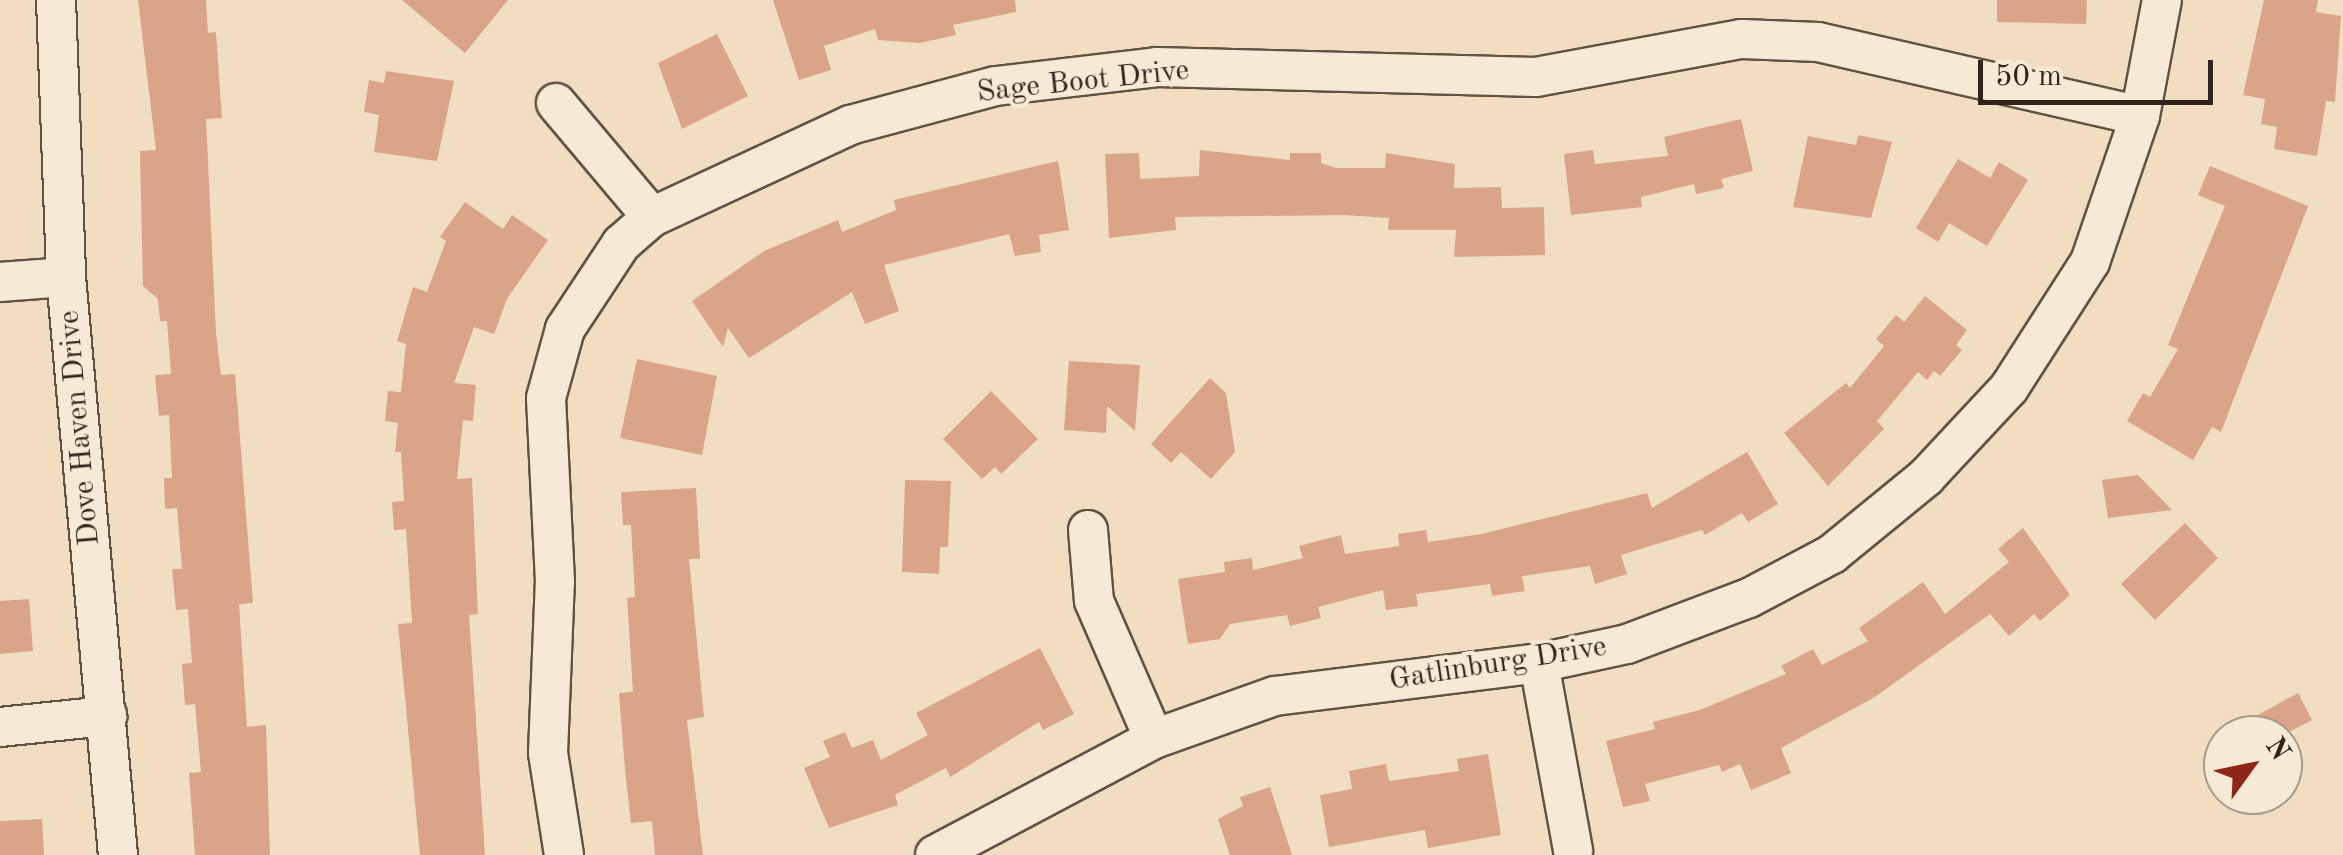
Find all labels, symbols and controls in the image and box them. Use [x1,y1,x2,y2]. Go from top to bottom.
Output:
scale bar [1983,40,2218,102]
street label: Sage Boot Drive [975,53,1191,111]
text: 50 m [1995,62,2062,92]
street label: Dove Haven Drive [52,309,108,547]
street label: Gatlinburg Drive [1387,629,1609,699]
north arrow [2203,715,2303,815]
text: N [2259,733,2294,766]

